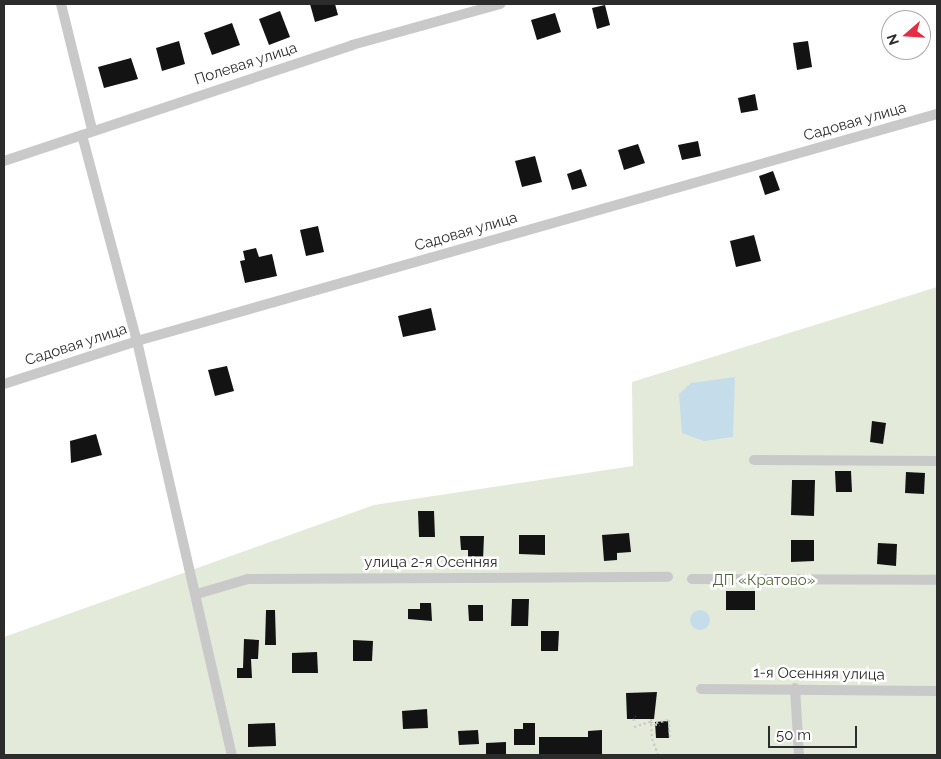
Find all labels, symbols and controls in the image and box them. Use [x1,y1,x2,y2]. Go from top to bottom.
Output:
north arrow [881,10,931,60]
text: N [883,32,902,47]
street label: Полевая улица [192,39,300,89]
street label: Садовая улица [801,99,909,145]
street label: Садовая улица [412,209,520,255]
street label: Садовая улица [23,320,129,370]
street label: улица 2-я Осенняя [364,554,498,572]
park label: ДП «Кратово» [713,572,815,590]
street label: 1-я Осенняя улица [753,664,885,684]
scale bar [771,716,860,748]
text: 50 m [776,726,811,744]

